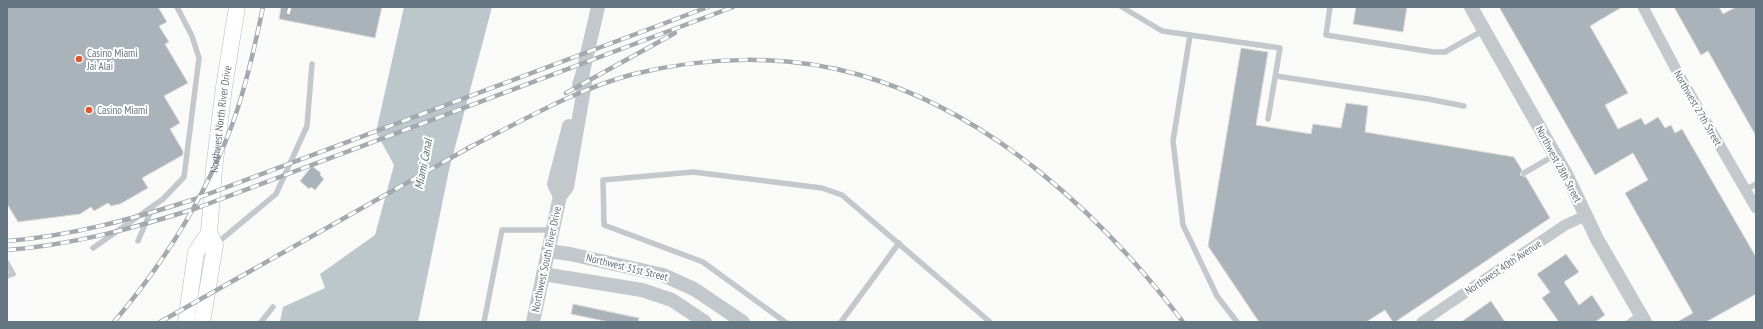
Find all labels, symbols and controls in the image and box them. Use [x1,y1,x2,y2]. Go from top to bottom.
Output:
place label: Casino Miami Jai Alai [86,46,138,73]
marker: Casino Miami Jai Alai [74,54,84,64]
street label: Northwest North River Drive [207,64,234,173]
street label: Northwest 27th Street [1671,68,1725,148]
place label: Casino Miami [97,103,148,117]
marker: Casino Miami [84,105,94,115]
street label: Northwest 28th Street [1533,123,1585,205]
water label: Miami Canal [411,136,435,190]
street label: Northwest South River Drive [528,204,564,313]
street label: Northwest 40th Avenue [1462,236,1544,298]
street label: Northwest 31st Street [585,250,669,284]

